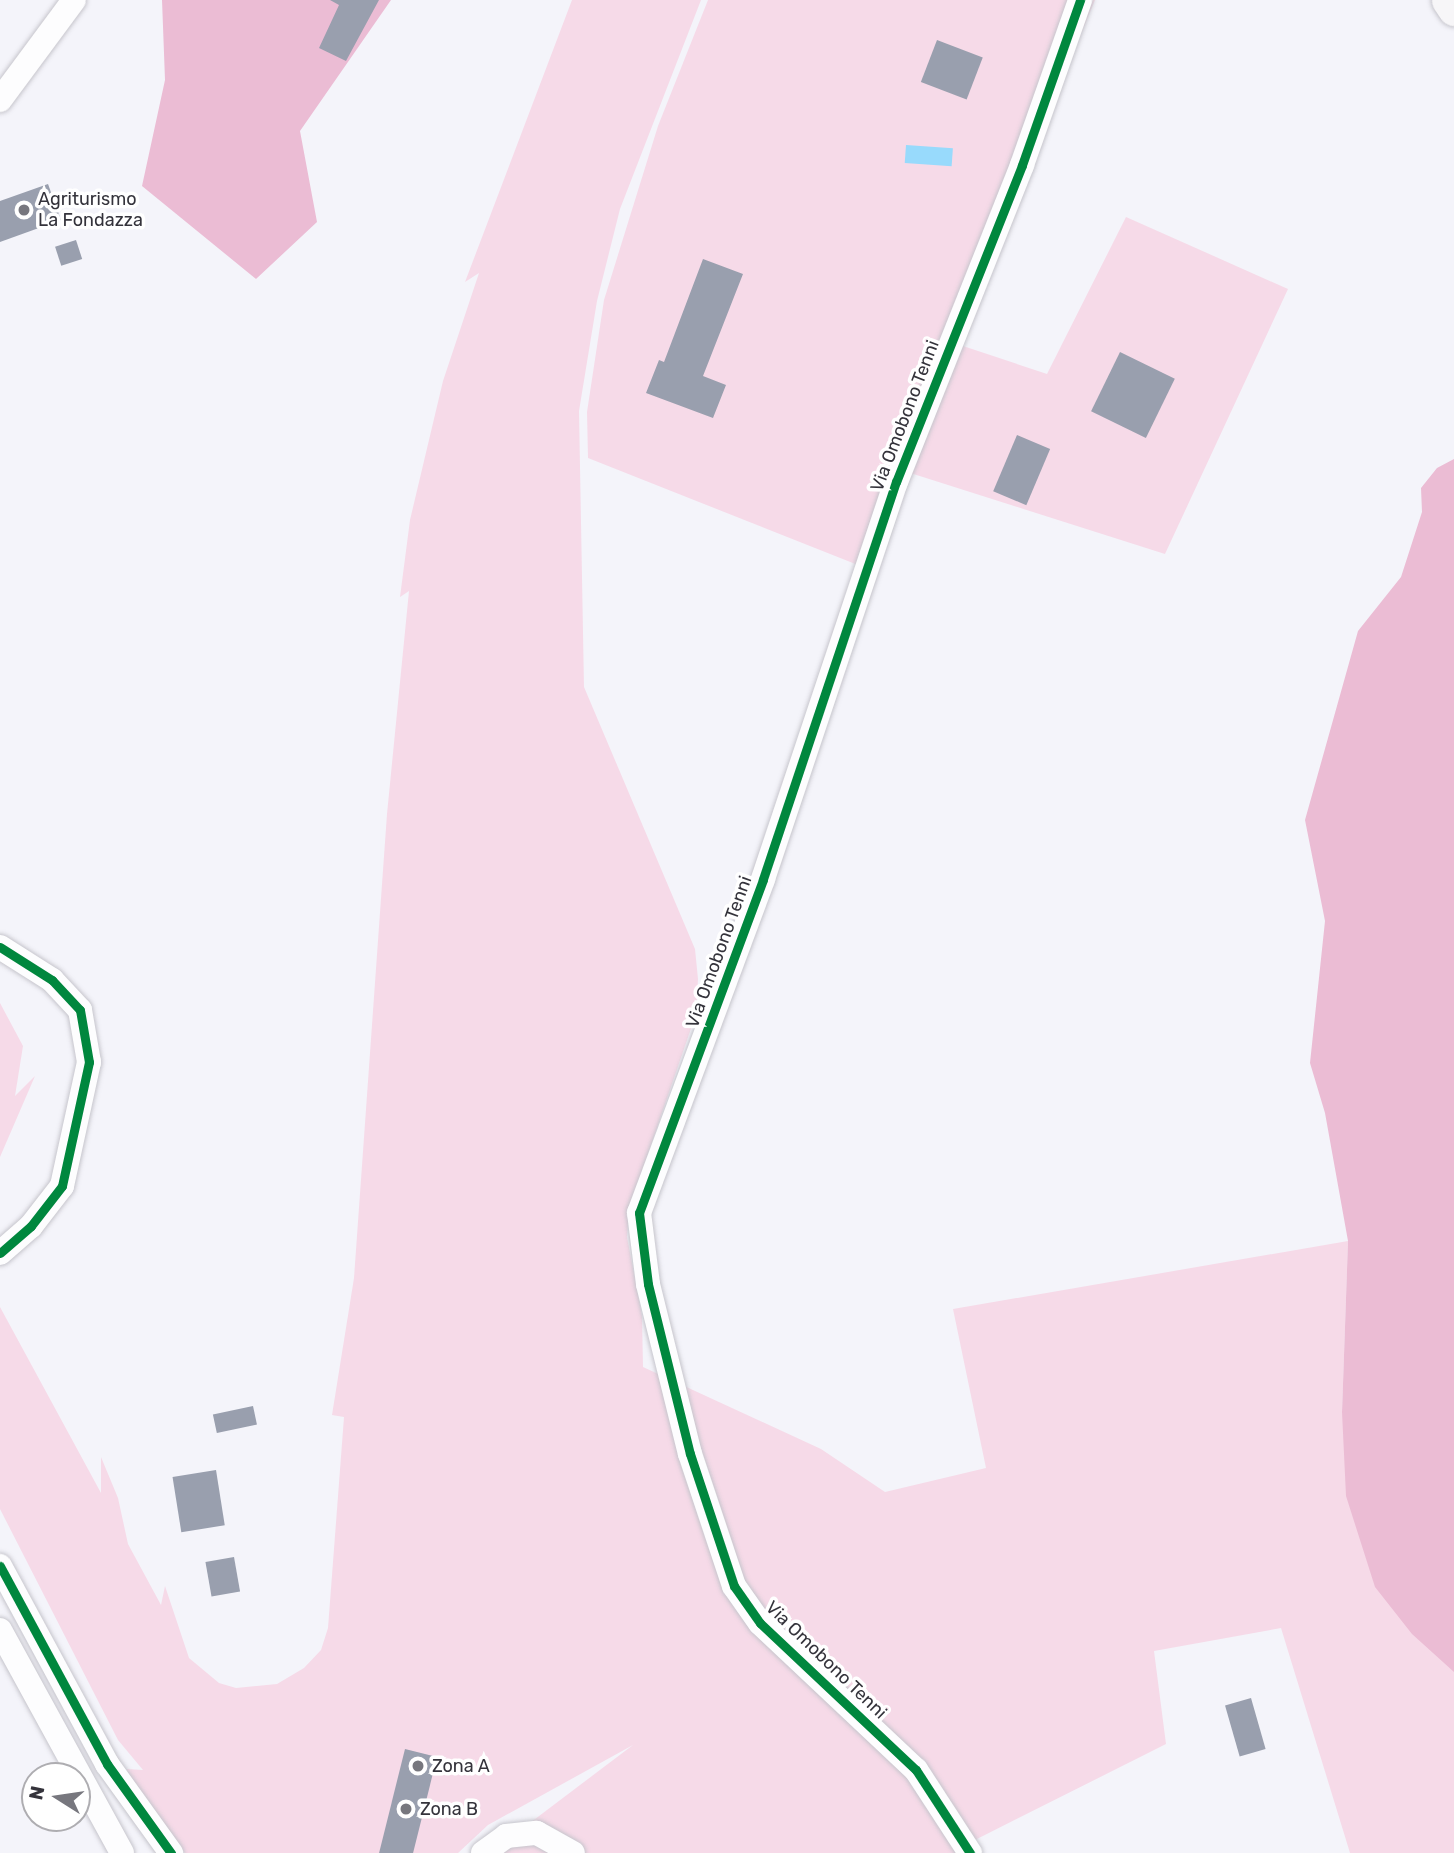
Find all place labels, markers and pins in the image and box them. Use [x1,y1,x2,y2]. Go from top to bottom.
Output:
place label: Agriturismo La Fondazza [38,189,143,232]
marker: Agriturismo La Fondazza [16,202,32,218]
place label: Zona A [432,1755,490,1777]
marker: Zona A [410,1758,426,1774]
place label: Zona B [420,1798,478,1820]
marker: Zona B [398,1801,414,1817]

